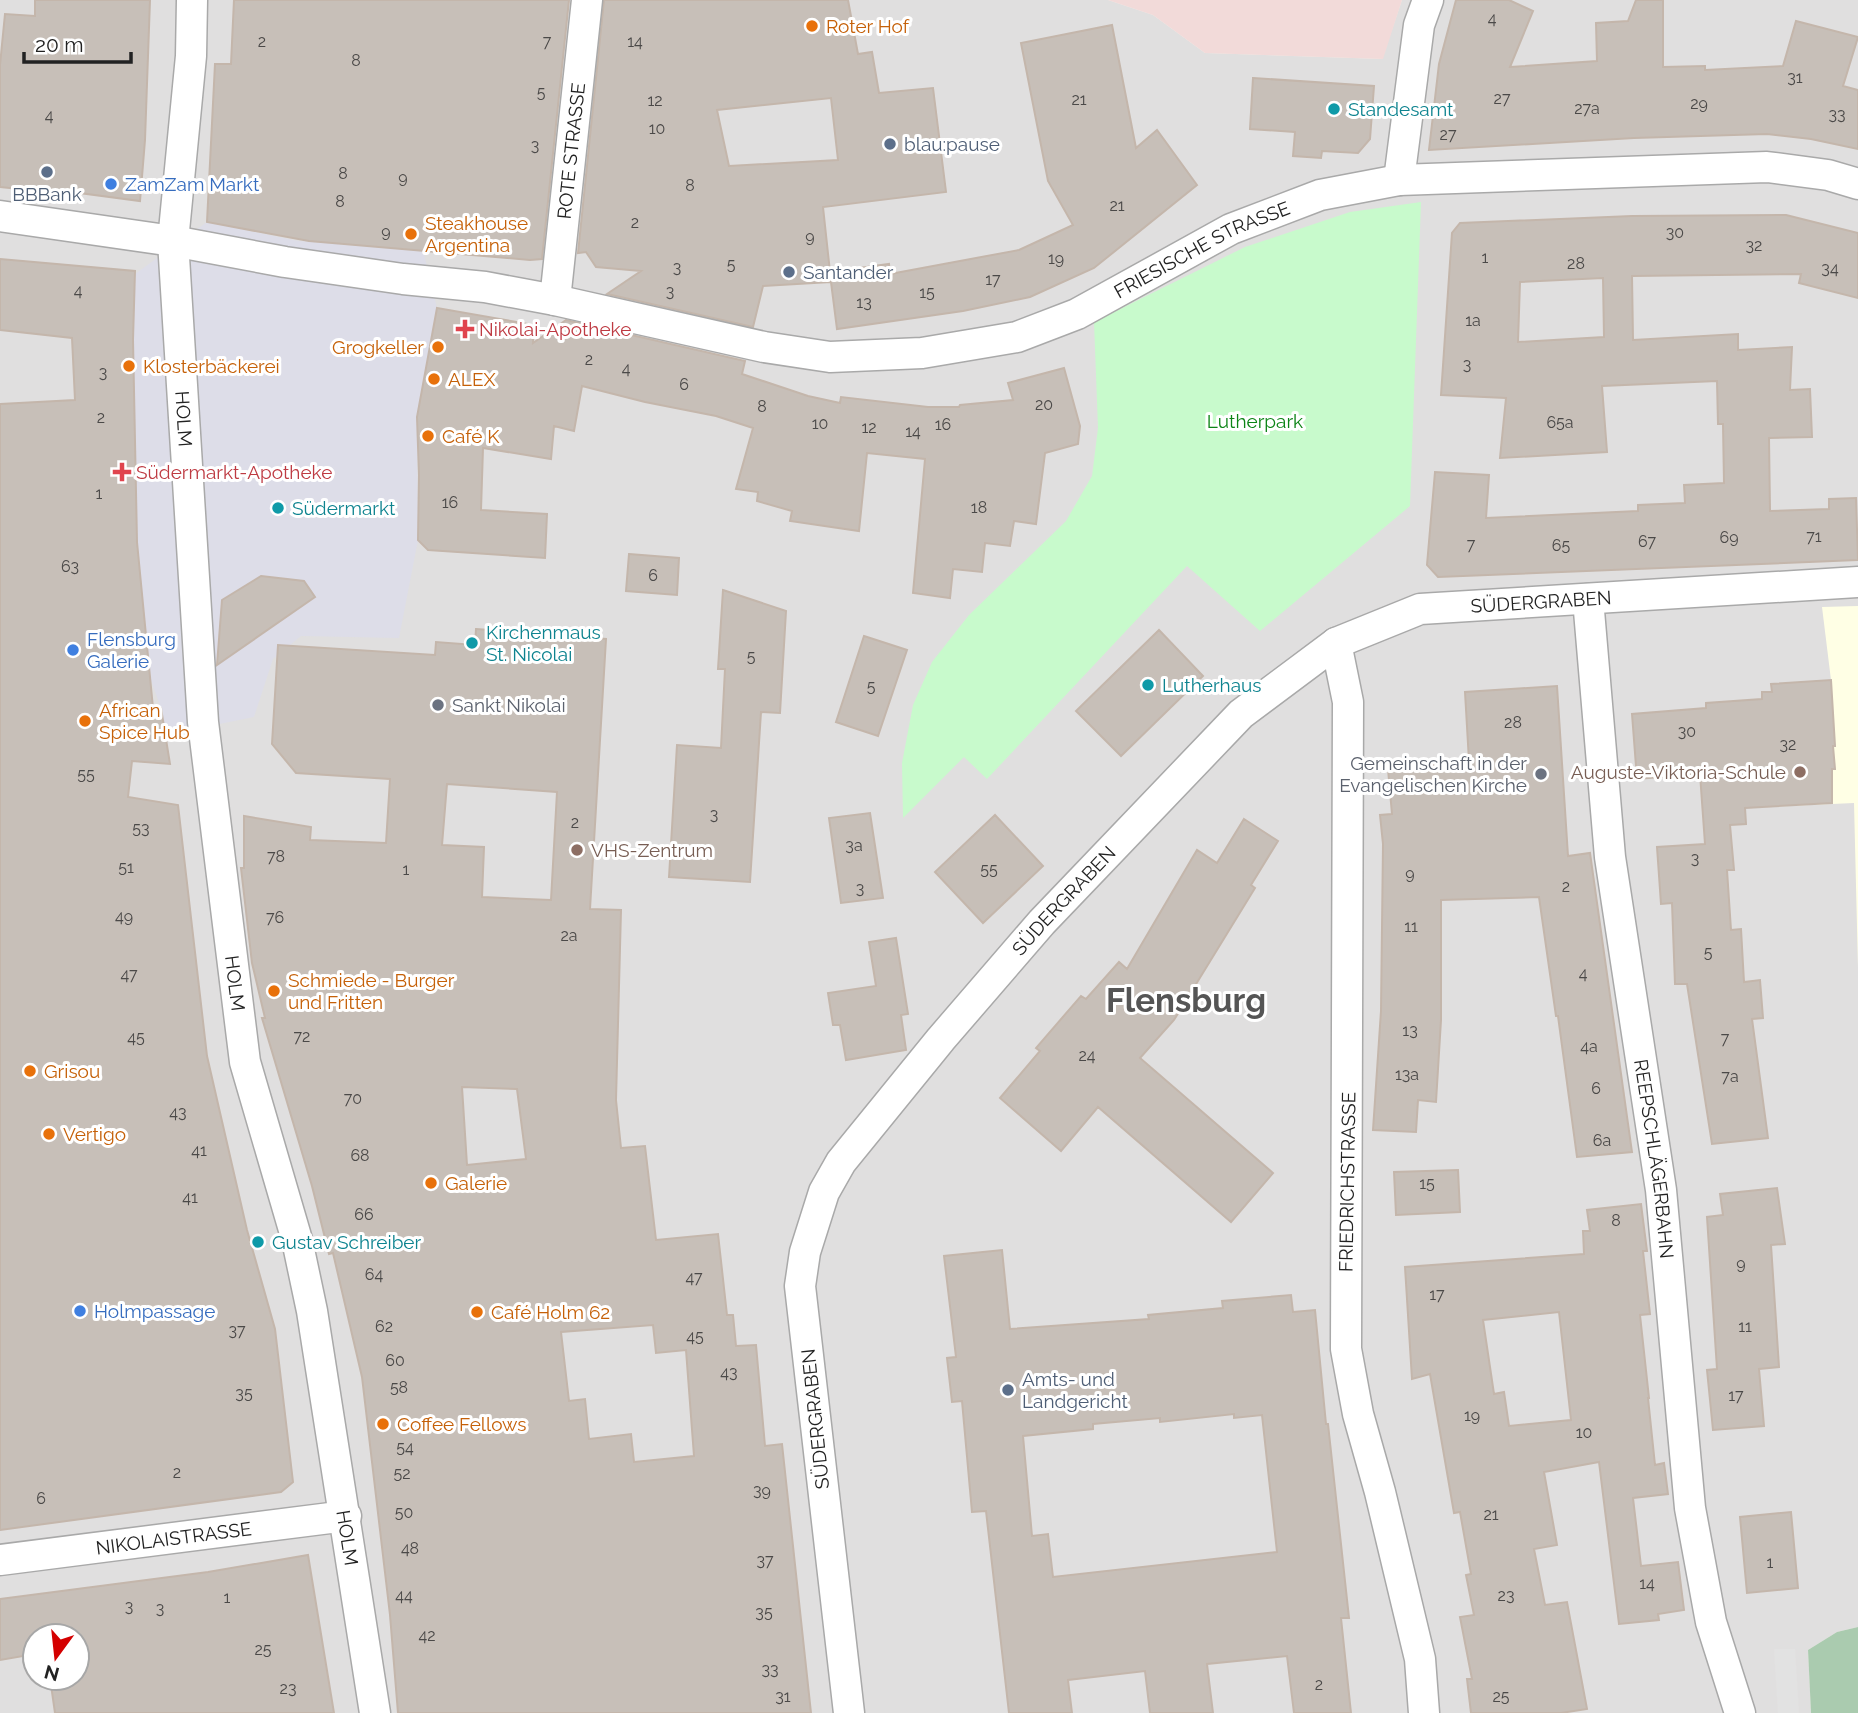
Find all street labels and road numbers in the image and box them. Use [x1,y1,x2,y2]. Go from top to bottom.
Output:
street label: ROTE STRASSE [553,82,589,220]
street label: FRIESISCHE STRASSE [1110,197,1293,302]
street label: HOLM [171,390,197,447]
street label: SÜDERGRABEN [1470,586,1612,617]
street label: SÜDERGRABEN [1007,841,1120,960]
street label: HOLM [221,954,250,1012]
street label: REEPSCHLÄGERBAHN [1630,1058,1678,1259]
street label: FRIEDRICHSTRASSE [1334,1092,1360,1272]
street label: SÜDERGRABEN [797,1348,833,1490]
street label: HOLM [332,1508,363,1567]
street label: NIKOLAISTRASSE [95,1517,253,1559]

